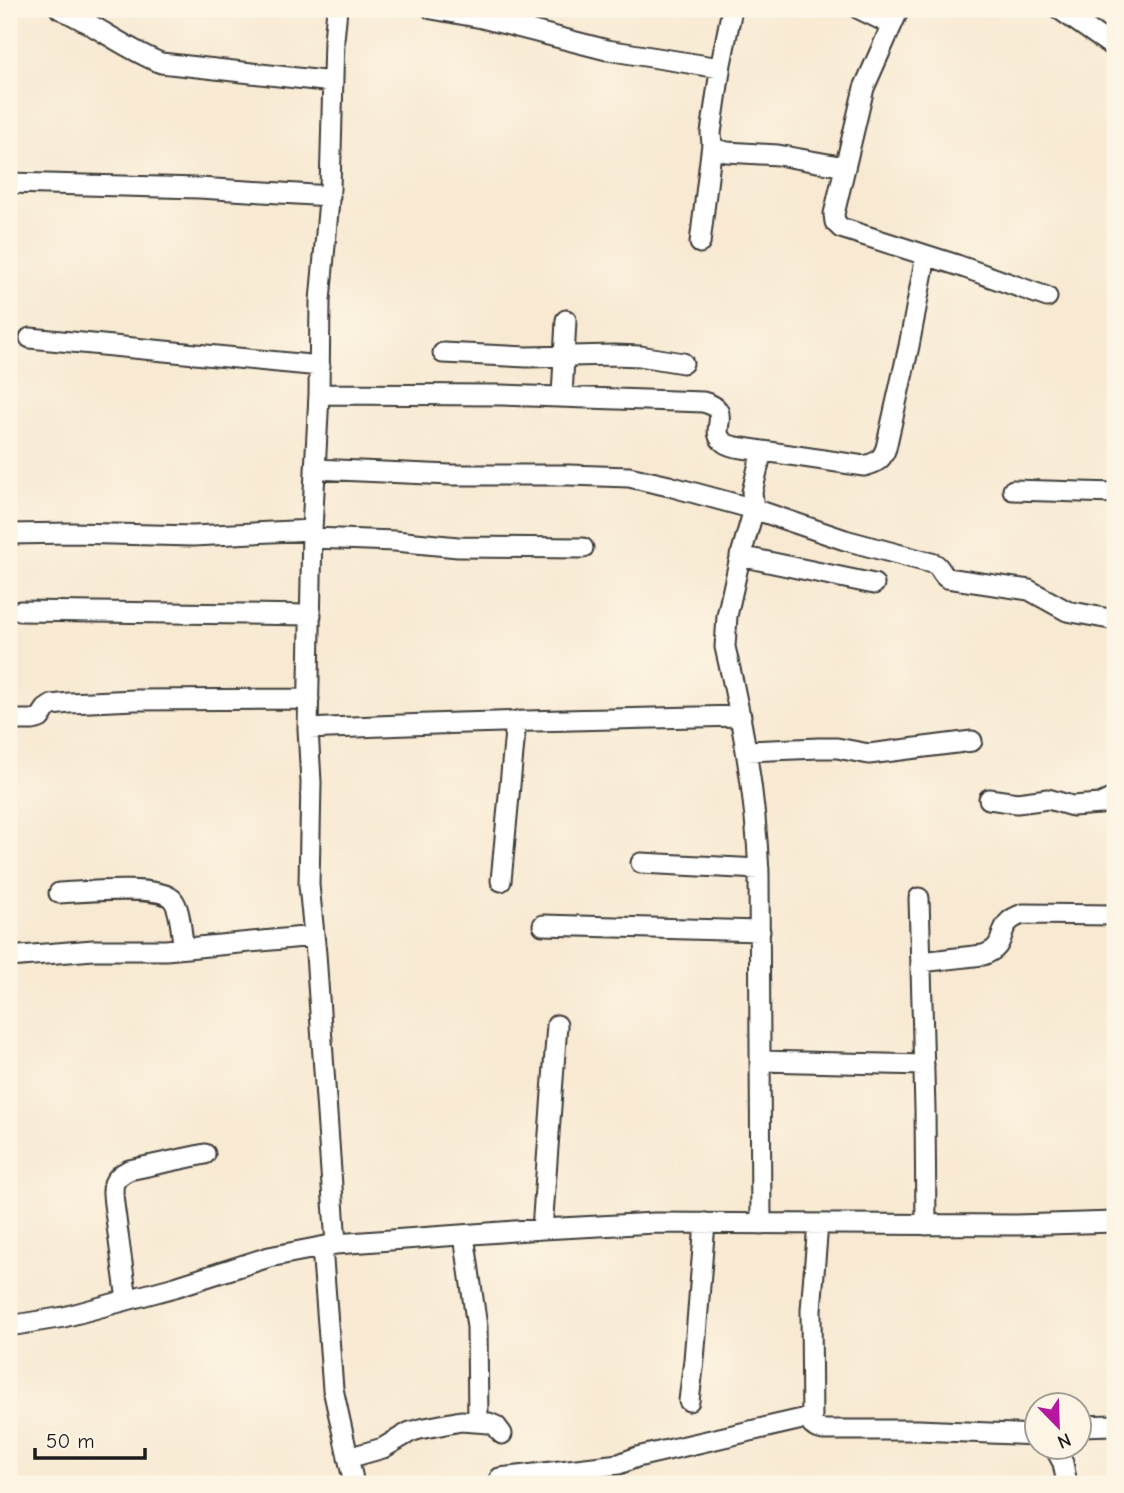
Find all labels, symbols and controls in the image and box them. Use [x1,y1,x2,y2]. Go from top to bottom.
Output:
north arrow [1023,1392,1092,1462]
scale bar [35,1416,145,1460]
text: N [1054,1428,1074,1453]
text: 50 m [46,1429,95,1453]

